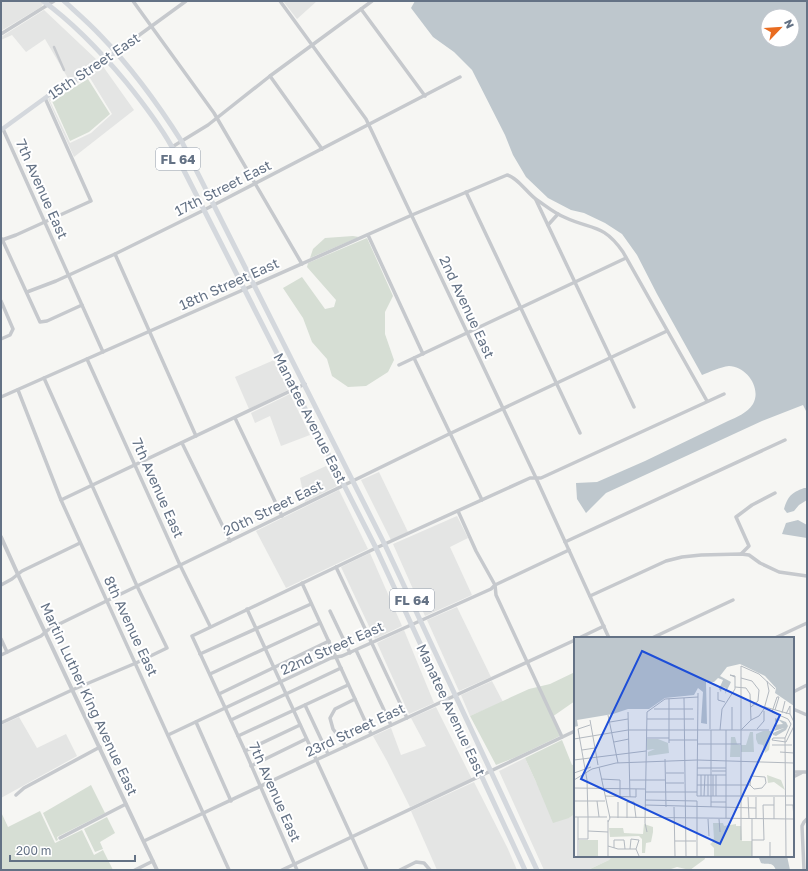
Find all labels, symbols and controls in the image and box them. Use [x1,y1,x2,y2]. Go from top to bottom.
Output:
north arrow [760,8,800,48]
text: N [782,17,797,30]
street label: 15th Street East [45,29,143,103]
street label: 7th Avenue East [13,136,72,241]
road number: FL 64 [156,148,200,170]
street label: 17th Street East [172,156,274,219]
street label: 2nd Avenue East [436,253,499,361]
street label: 18th Street East [176,254,281,313]
street label: Manatee Avenue East [270,350,351,486]
street label: 7th Avenue East [129,435,188,540]
street label: 20th Street East [220,476,325,539]
street label: 8th Avenue East [101,573,162,679]
road number: FL 64 [390,589,434,611]
street label: Martin Luther King Avenue East [37,600,142,798]
street label: 22nd Street East [278,617,386,678]
inset map [574,637,794,857]
street label: Manatee Avenue East [413,641,490,779]
street label: 23rd Street East [302,699,407,760]
street label: 7th Avenue East [246,739,305,844]
scale bar [10,837,135,863]
text: 200 m [16,843,51,858]

